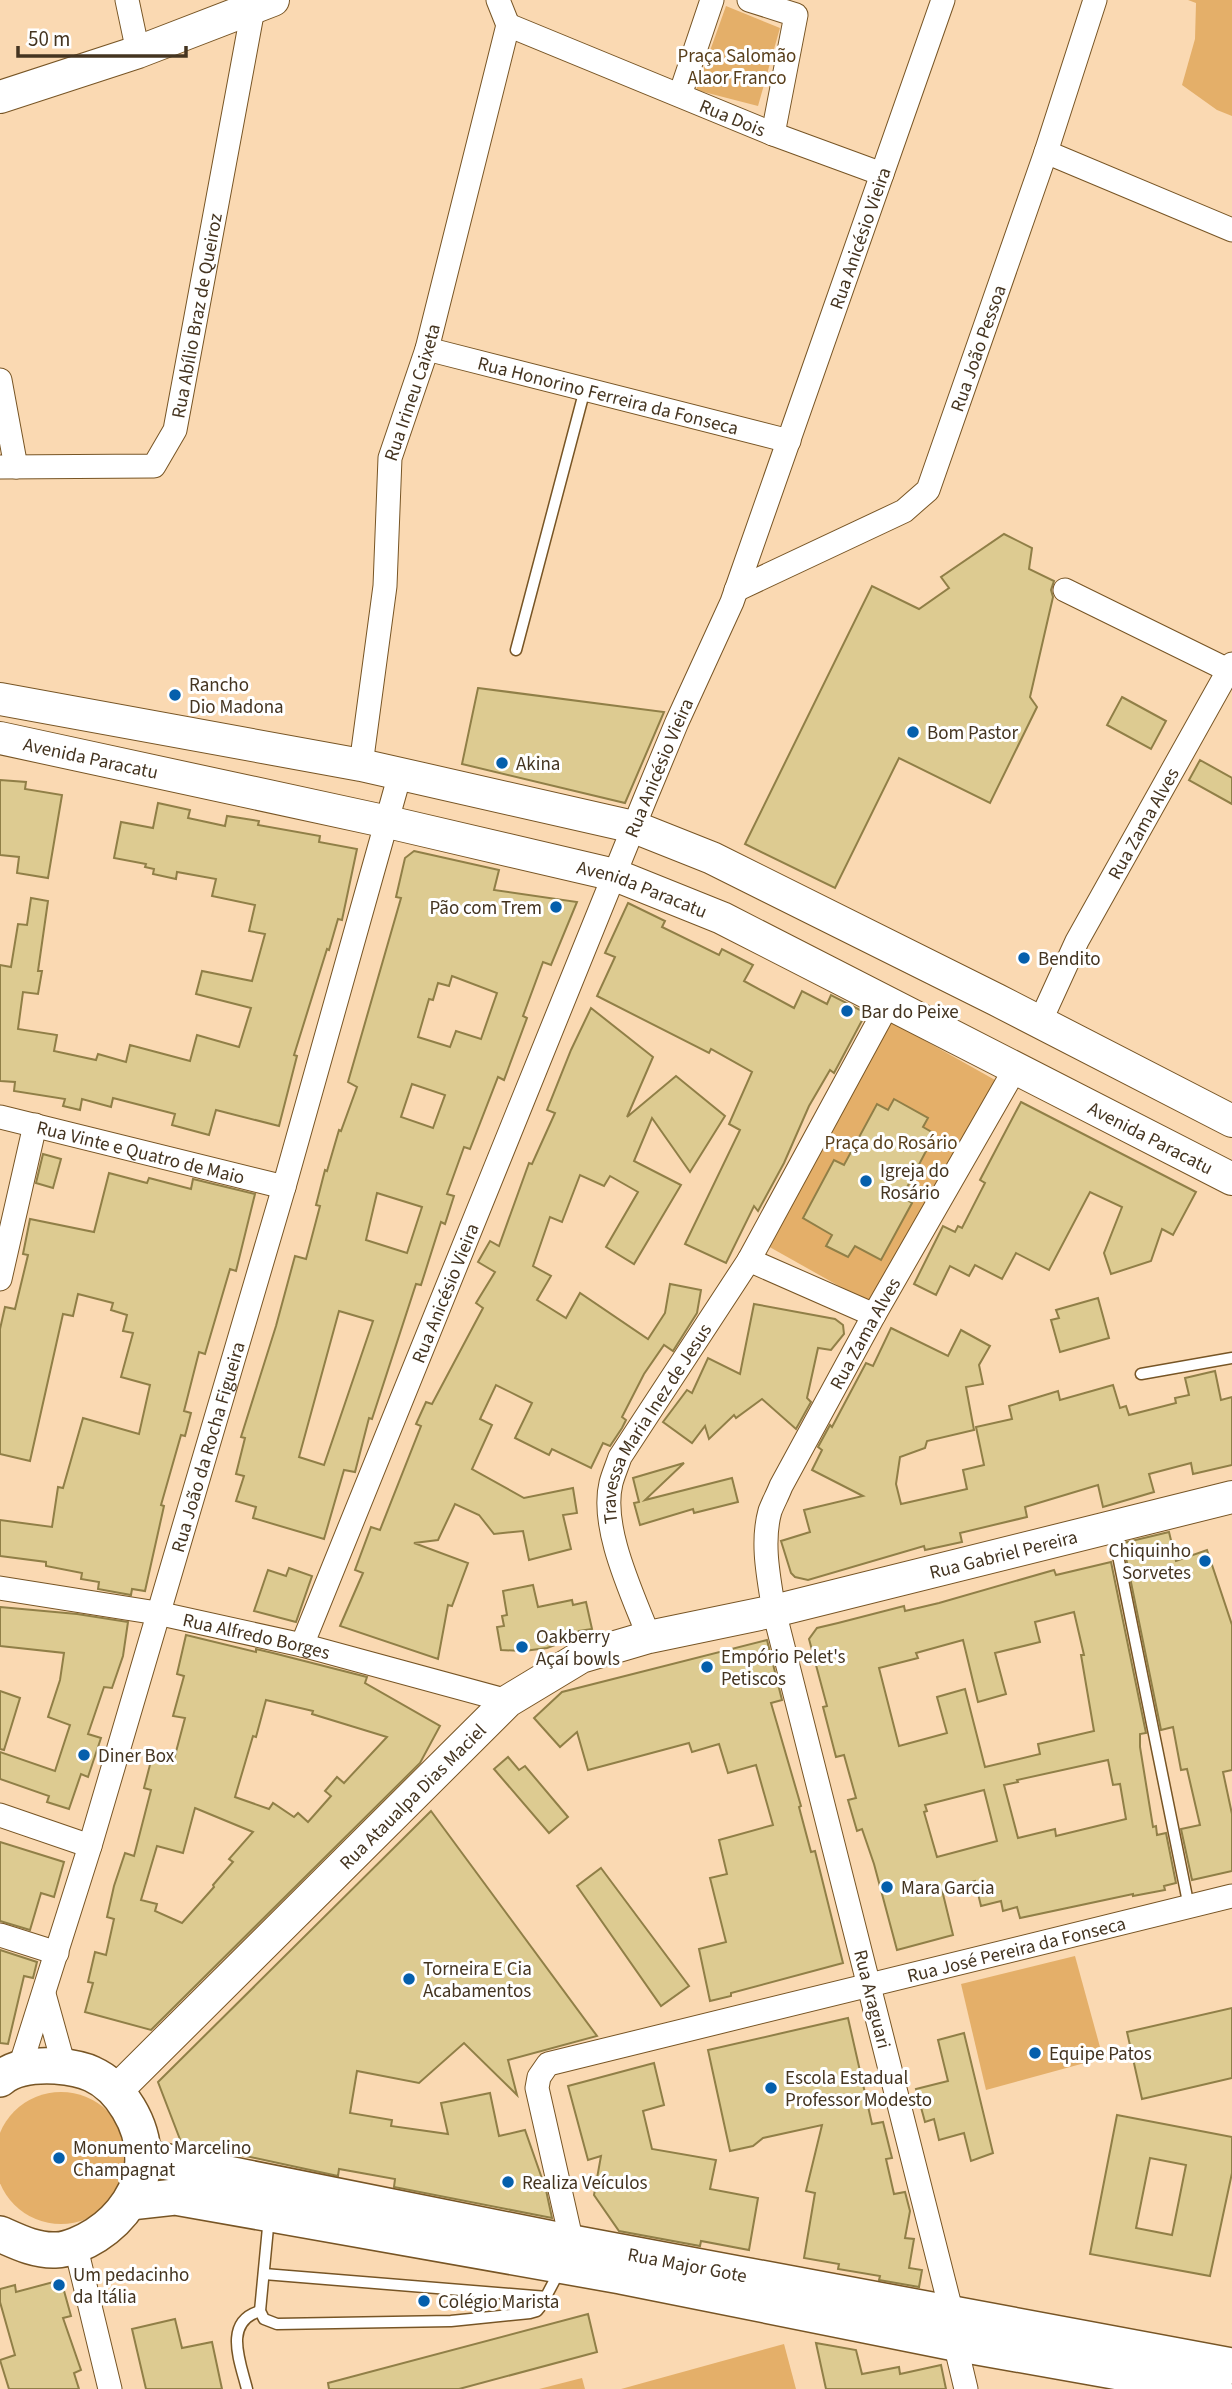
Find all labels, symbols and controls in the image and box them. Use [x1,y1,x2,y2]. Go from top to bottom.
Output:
scale bar [18,14,186,58]
text: 50 m [28,24,70,54]
park label: Praça Salomão Alaor Franco [678,43,796,92]
street label: Rua Dois [695,93,769,144]
street label: Rua Anicésio Vieira [824,164,898,313]
street label: Rua Abílio Braz de Queiroz [165,211,230,421]
street label: Rua João Pessoa [944,281,1014,416]
street label: Rua Irineu Caixeta [378,321,448,465]
street label: Rua Honorino Ferreira da Fonseca [475,350,741,443]
place label: Rancho Dio Madona [189,672,284,721]
marker: Rancho Dio Madona [167,687,183,703]
street label: Rua Anicésio Vieira [619,694,701,842]
place label: Bom Pastor [927,720,1019,747]
marker: Bom Pastor [905,724,921,740]
street label: Avenida Paracatu [21,731,161,787]
place label: Akina [516,751,560,778]
marker: Akina [494,755,510,771]
street label: Rua Zama Alves [1102,763,1186,885]
street label: Avenida Paracatu [574,855,711,926]
place label: Pão com Trem [429,895,542,922]
marker: Pão com Trem [548,899,564,915]
place label: Bendito [1038,946,1101,973]
marker: Bendito [1016,950,1032,966]
place label: Bar do Peixe [861,999,959,1026]
marker: Bar do Peixe [839,1003,855,1019]
street label: Avenida Paracatu [1083,1095,1217,1182]
street label: Rua Vinte e Quatro de Maio [34,1114,247,1192]
park label: Praça do Rosário [825,1130,957,1157]
place label: Igreja do Rosário [880,1158,949,1207]
marker: Igreja do Rosário [858,1173,874,1189]
street label: Rua Anicésio Vieira [406,1219,487,1367]
street label: Rua Zama Alves [824,1273,908,1395]
street label: Travessa Maria Inez de Jesus [597,1318,719,1525]
street label: Rua João da Rocha Figueira [165,1339,253,1556]
street label: Rua Gabriel Pereira [927,1524,1081,1587]
place label: Chiquinho Sorvetes [1109,1538,1191,1587]
marker: Chiquinho Sorvetes [1197,1553,1213,1569]
street label: Rua Alfredo Borges [180,1607,333,1667]
place label: Oakberry Açaí bowls [536,1624,620,1673]
marker: Oakberry Açaí bowls [514,1639,530,1655]
place label: Empório Pelet's Petiscos [721,1644,846,1693]
marker: Empório Pelet's Petiscos [699,1659,715,1675]
street label: Rua Ataualpa Dias Maciel [334,1718,493,1876]
place label: Diner Box [98,1743,175,1770]
marker: Diner Box [76,1747,92,1763]
place label: Mara Garcia [901,1875,995,1902]
marker: Mara Garcia [879,1879,895,1895]
street label: Rua José Pereira da Fonseca [904,1911,1129,1990]
street label: Rua Araguari [846,1947,897,2052]
place label: Torneira E Cia Acabamentos [423,1956,532,2005]
marker: Torneira E Cia Acabamentos [401,1971,417,1987]
place label: Equipe Patos [1049,2041,1152,2068]
marker: Equipe Patos [1027,2045,1043,2061]
place label: Escola Estadual Professor Modesto [785,2065,932,2114]
marker: Escola Estadual Professor Modesto [763,2080,779,2096]
place label: Monumento Marcelino Champagnat [73,2135,251,2184]
marker: Monumento Marcelino Champagnat [51,2150,67,2166]
place label: Realiza Veículos [522,2170,648,2197]
marker: Realiza Veículos [500,2174,516,2190]
street label: Rua Major Gote [625,2242,749,2290]
place label: Um pedacinho da Itália [73,2262,189,2311]
marker: Um pedacinho da Itália [51,2277,67,2293]
place label: Colégio Marista [438,2289,559,2316]
marker: Colégio Marista [416,2293,432,2309]

